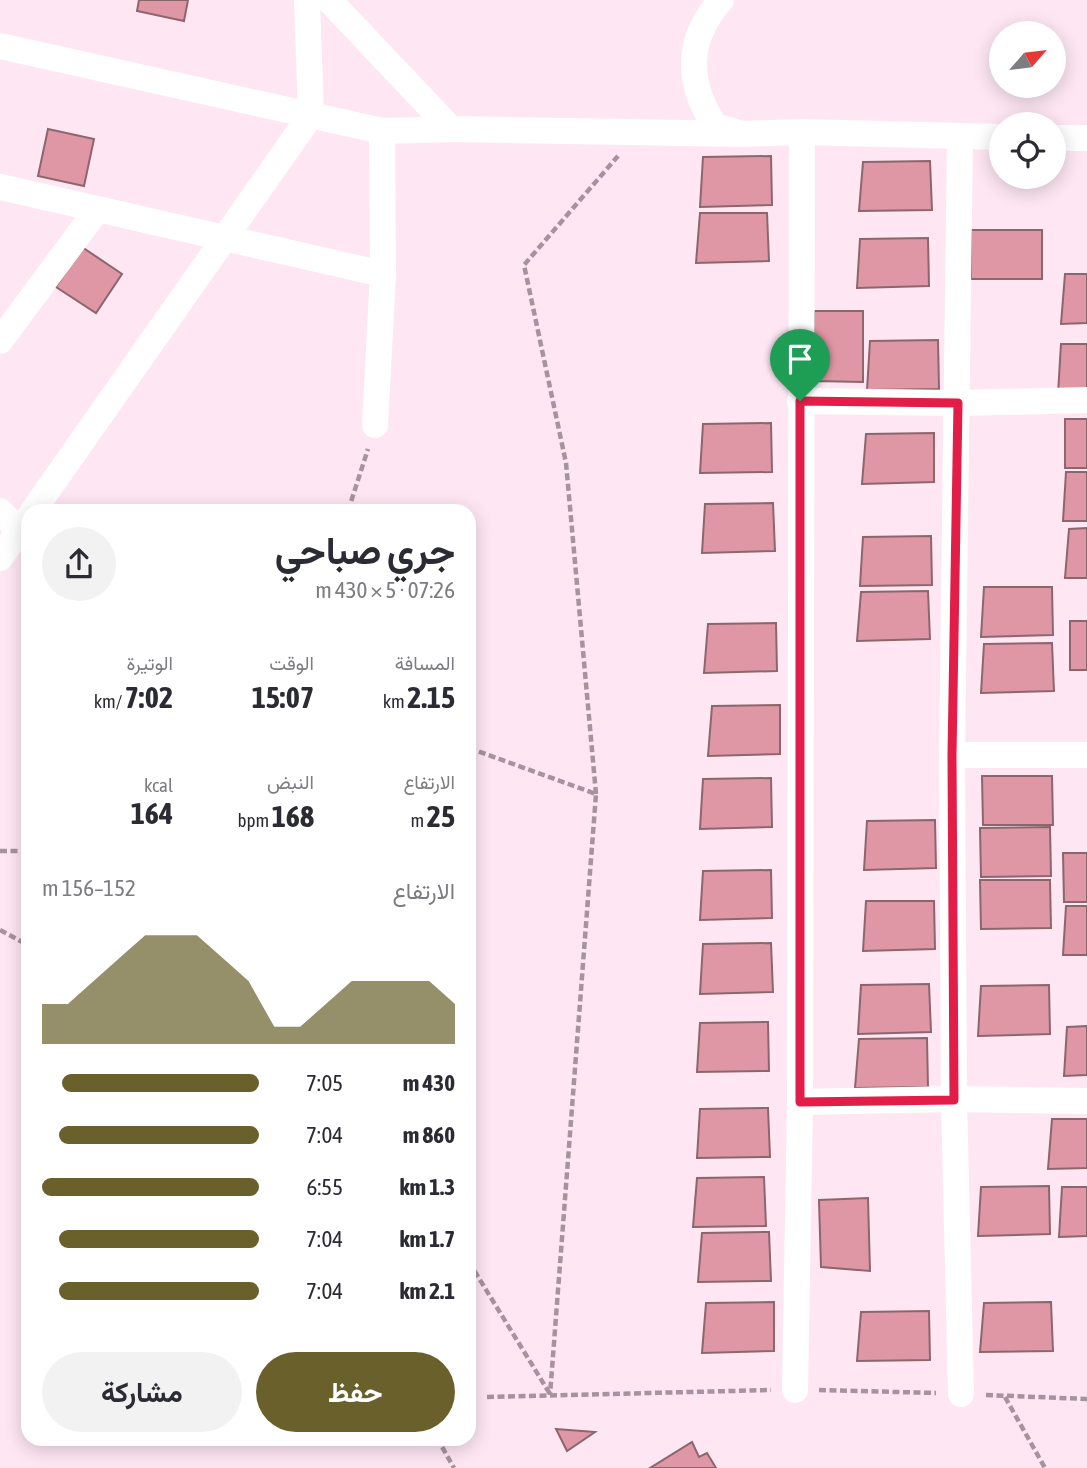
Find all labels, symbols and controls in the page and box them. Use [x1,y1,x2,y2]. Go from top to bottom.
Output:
north arrow [989,21,1066,98]
map controls [989,21,1066,189]
button: locate [989,112,1066,189]
pin [770,329,830,401]
icon: arrive [781,340,819,378]
button: share [42,527,116,601]
text: جري صباحي [275,529,455,572]
text: 07:26 · 5 × 430 m [315,577,455,603]
text: الوتيرة [127,652,173,674]
text: الوقت [269,652,314,674]
text: المسافة [395,652,455,674]
text: 7:02 [125,680,173,714]
text: 15:07 [252,680,314,714]
text: 2.15 [407,680,455,714]
text: /km [94,690,125,712]
text: km [383,690,407,712]
text: النبض [267,771,314,793]
text: الارتفاع [403,771,455,793]
text: kcal [144,774,173,796]
text: 164 [131,796,173,830]
text: 168 [272,799,314,833]
text: 25 [427,799,455,833]
text: bpm [237,809,272,831]
text: m [411,809,427,831]
text: 152–156 m [42,875,136,901]
text: الارتفاع [393,878,455,904]
text: 7:05 [306,1070,343,1096]
text: 430 m [403,1070,455,1096]
text: 7:04 [306,1122,343,1148]
text: 860 m [403,1122,455,1148]
text: 6:55 [306,1174,343,1200]
text: 1.3 km [399,1174,455,1200]
text: 7:04 [306,1226,343,1252]
text: 1.7 km [399,1226,455,1252]
text: 7:04 [306,1278,343,1304]
text: 2.1 km [399,1278,455,1304]
button: مشاركة [42,1352,242,1432]
button: حفظ [256,1352,455,1432]

